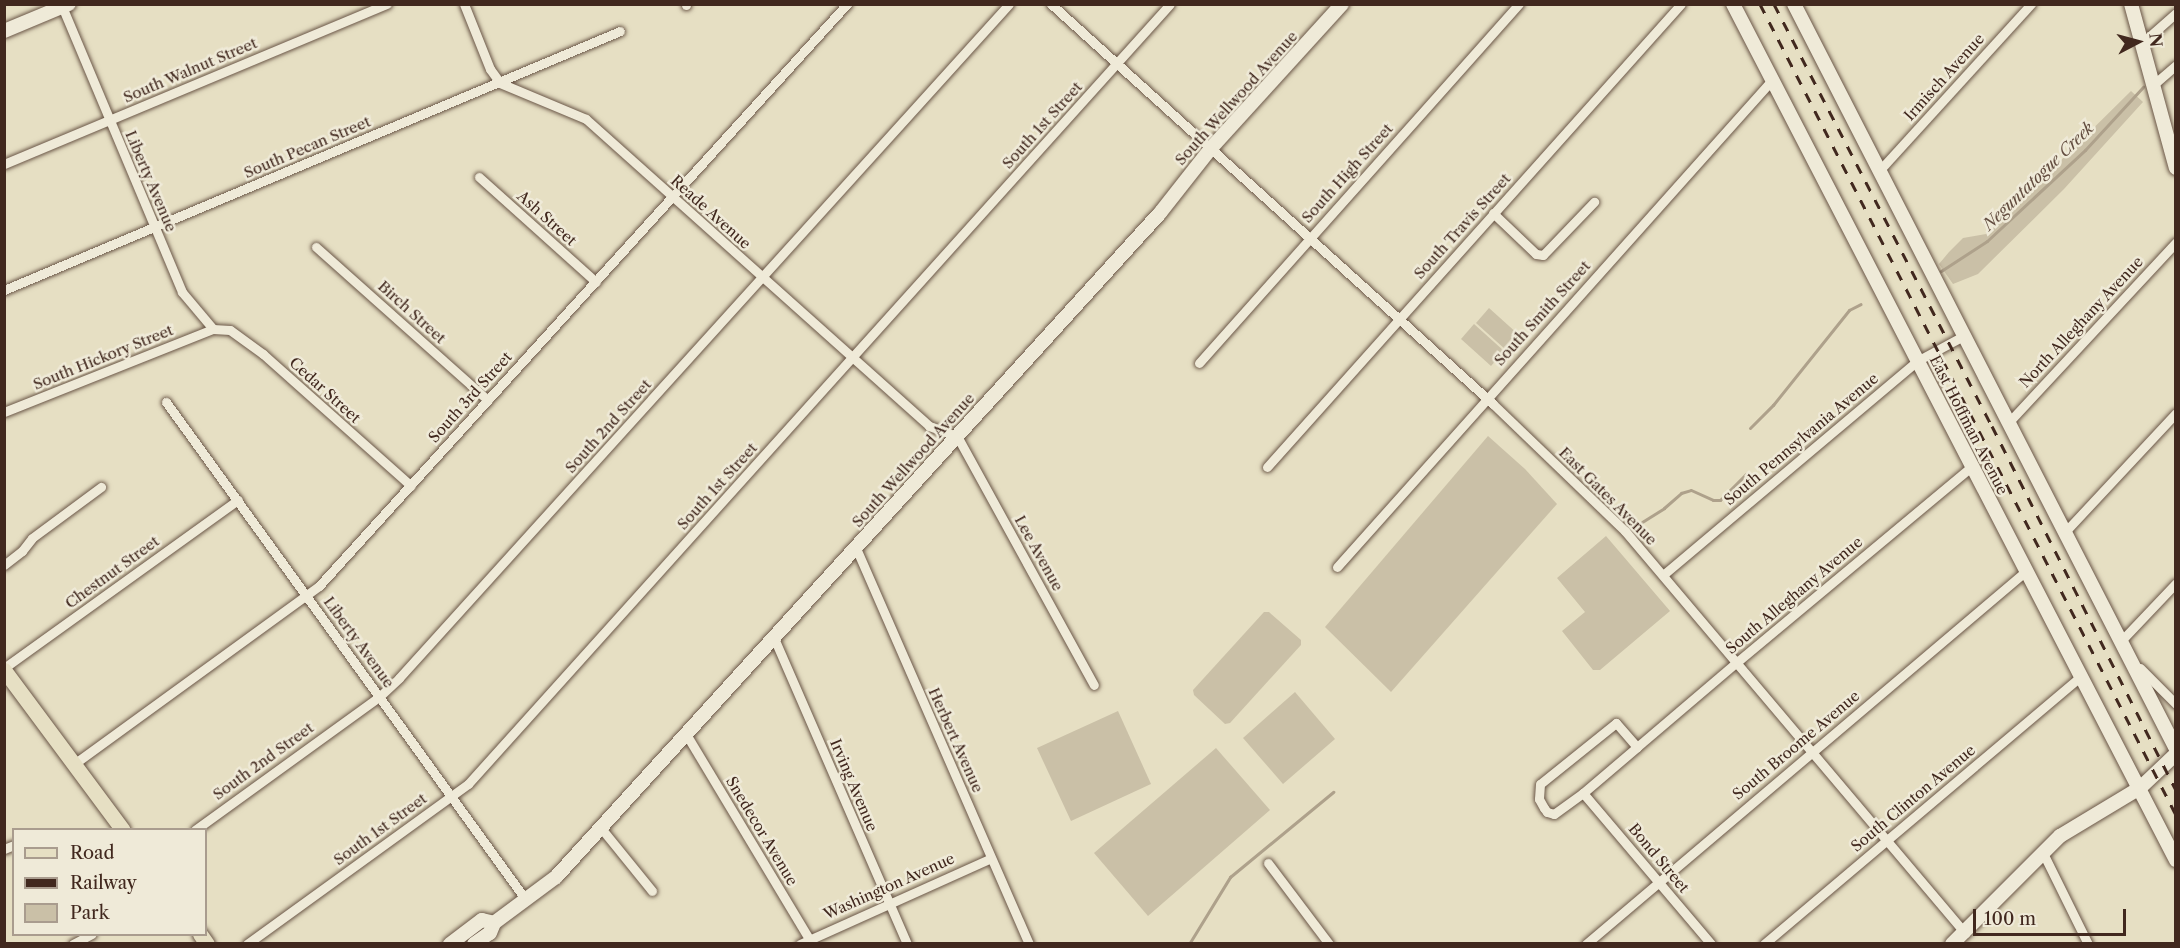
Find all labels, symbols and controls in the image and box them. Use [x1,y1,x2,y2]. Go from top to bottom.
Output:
north arrow [2108,12,2168,72]
street label: South Wellwood Avenue [1171,27,1301,169]
street label: Irmisch Avenue [1900,30,1988,124]
text: N [2145,32,2167,48]
street label: South Walnut Street [120,34,260,106]
street label: South 1st Street [998,78,1086,172]
street label: South Pecan Street [241,112,373,182]
water label: Neguntatogue Creek [1979,118,2097,234]
street label: South High Street [1298,120,1396,226]
street label: Liberty Avenue [121,127,181,235]
street label: South Travis Street [1410,169,1514,283]
street label: Reade Avenue [667,171,755,253]
street label: Ash Street [514,187,580,249]
street label: North Alleghany Avenue [2015,252,2147,392]
street label: South Smith Street [1490,257,1594,369]
street label: Birch Street [374,277,450,347]
street label: South Hickory Street [30,321,176,393]
street label: South 3rd Street [424,348,516,446]
street label: East Hoffman Avenue [1926,352,2012,498]
street label: Cedar Street [286,353,364,427]
street label: South Pennsylvania Avenue [1720,369,1882,509]
street label: South 2nd Street [561,375,655,477]
street label: South Wellwood Avenue [848,389,978,531]
street label: South 1st Street [673,439,761,533]
street label: East Gates Avenue [1555,443,1661,549]
street label: Lee Avenue [1011,512,1067,594]
street label: Chestnut Street [62,532,162,612]
street label: South Alleghany Avenue [1721,532,1867,658]
street label: Liberty Avenue [320,593,398,691]
street label: Herbert Avenue [925,684,987,796]
street label: South Broome Avenue [1729,686,1863,804]
street label: South 2nd Street [209,719,317,803]
street label: Irving Avenue [826,736,882,834]
street label: South Clinton Avenue [1847,741,1979,855]
street label: Snedecor Avenue [722,773,802,889]
street label: South 1st Street [330,789,430,869]
street label: Bond Street [1625,820,1693,896]
legend [12,828,207,936]
text: Road [70,842,115,864]
street label: Washington Avenue [820,849,958,923]
text: Railway [70,872,137,894]
scale bar [1976,897,2129,935]
text: Park [70,902,109,924]
text: 100 m [1984,908,2036,930]

